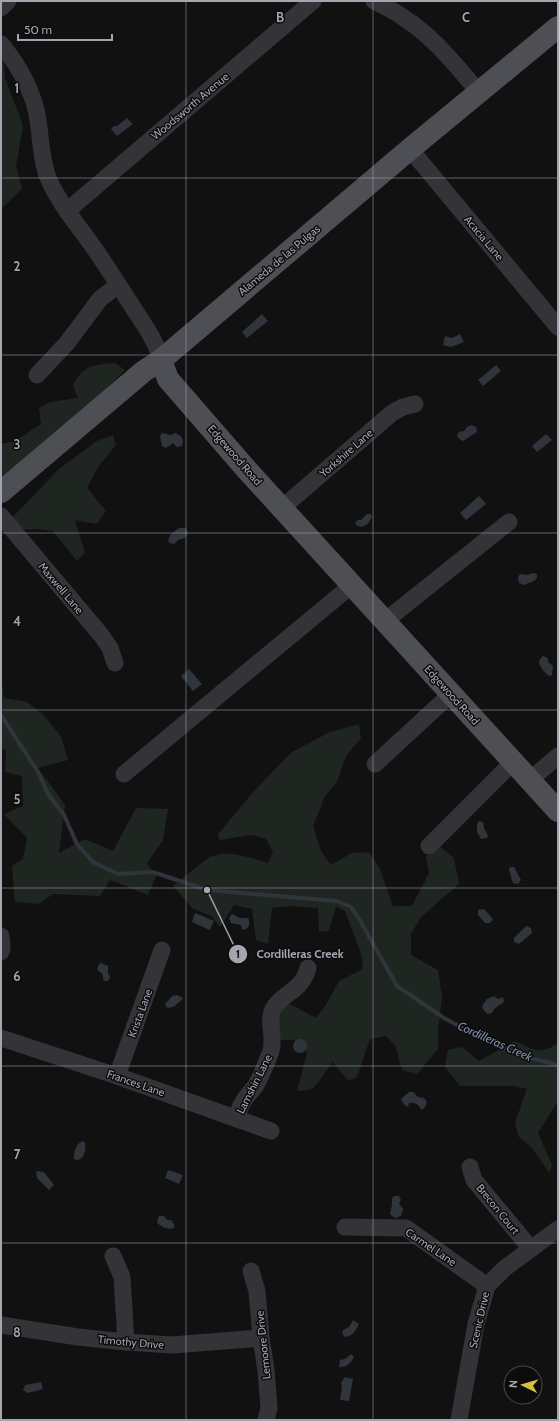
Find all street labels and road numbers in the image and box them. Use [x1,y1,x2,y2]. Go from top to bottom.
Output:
street label: Woodsworth Avenue [148,69,232,143]
street label: Acacia Lane [461,213,507,264]
street label: Alameda de las Pulgas [235,221,323,298]
street label: Edgewood Road [205,422,265,488]
street label: Yorkshire Lane [316,426,376,481]
street label: Maxwell Lane [35,559,87,617]
street label: Edgewood Road [422,662,482,728]
street label: Krista Lane [125,986,155,1039]
street label: Lamshin Lane [233,1052,275,1116]
street label: Frances Lane [105,1067,167,1100]
street label: Brecon Court [473,1181,523,1237]
street label: Carmel Lane [403,1225,459,1269]
street label: Scenic Drive [466,1290,492,1350]
street label: Lemoore Drive [252,1310,274,1380]
street label: Timothy Drive [98,1332,165,1352]

